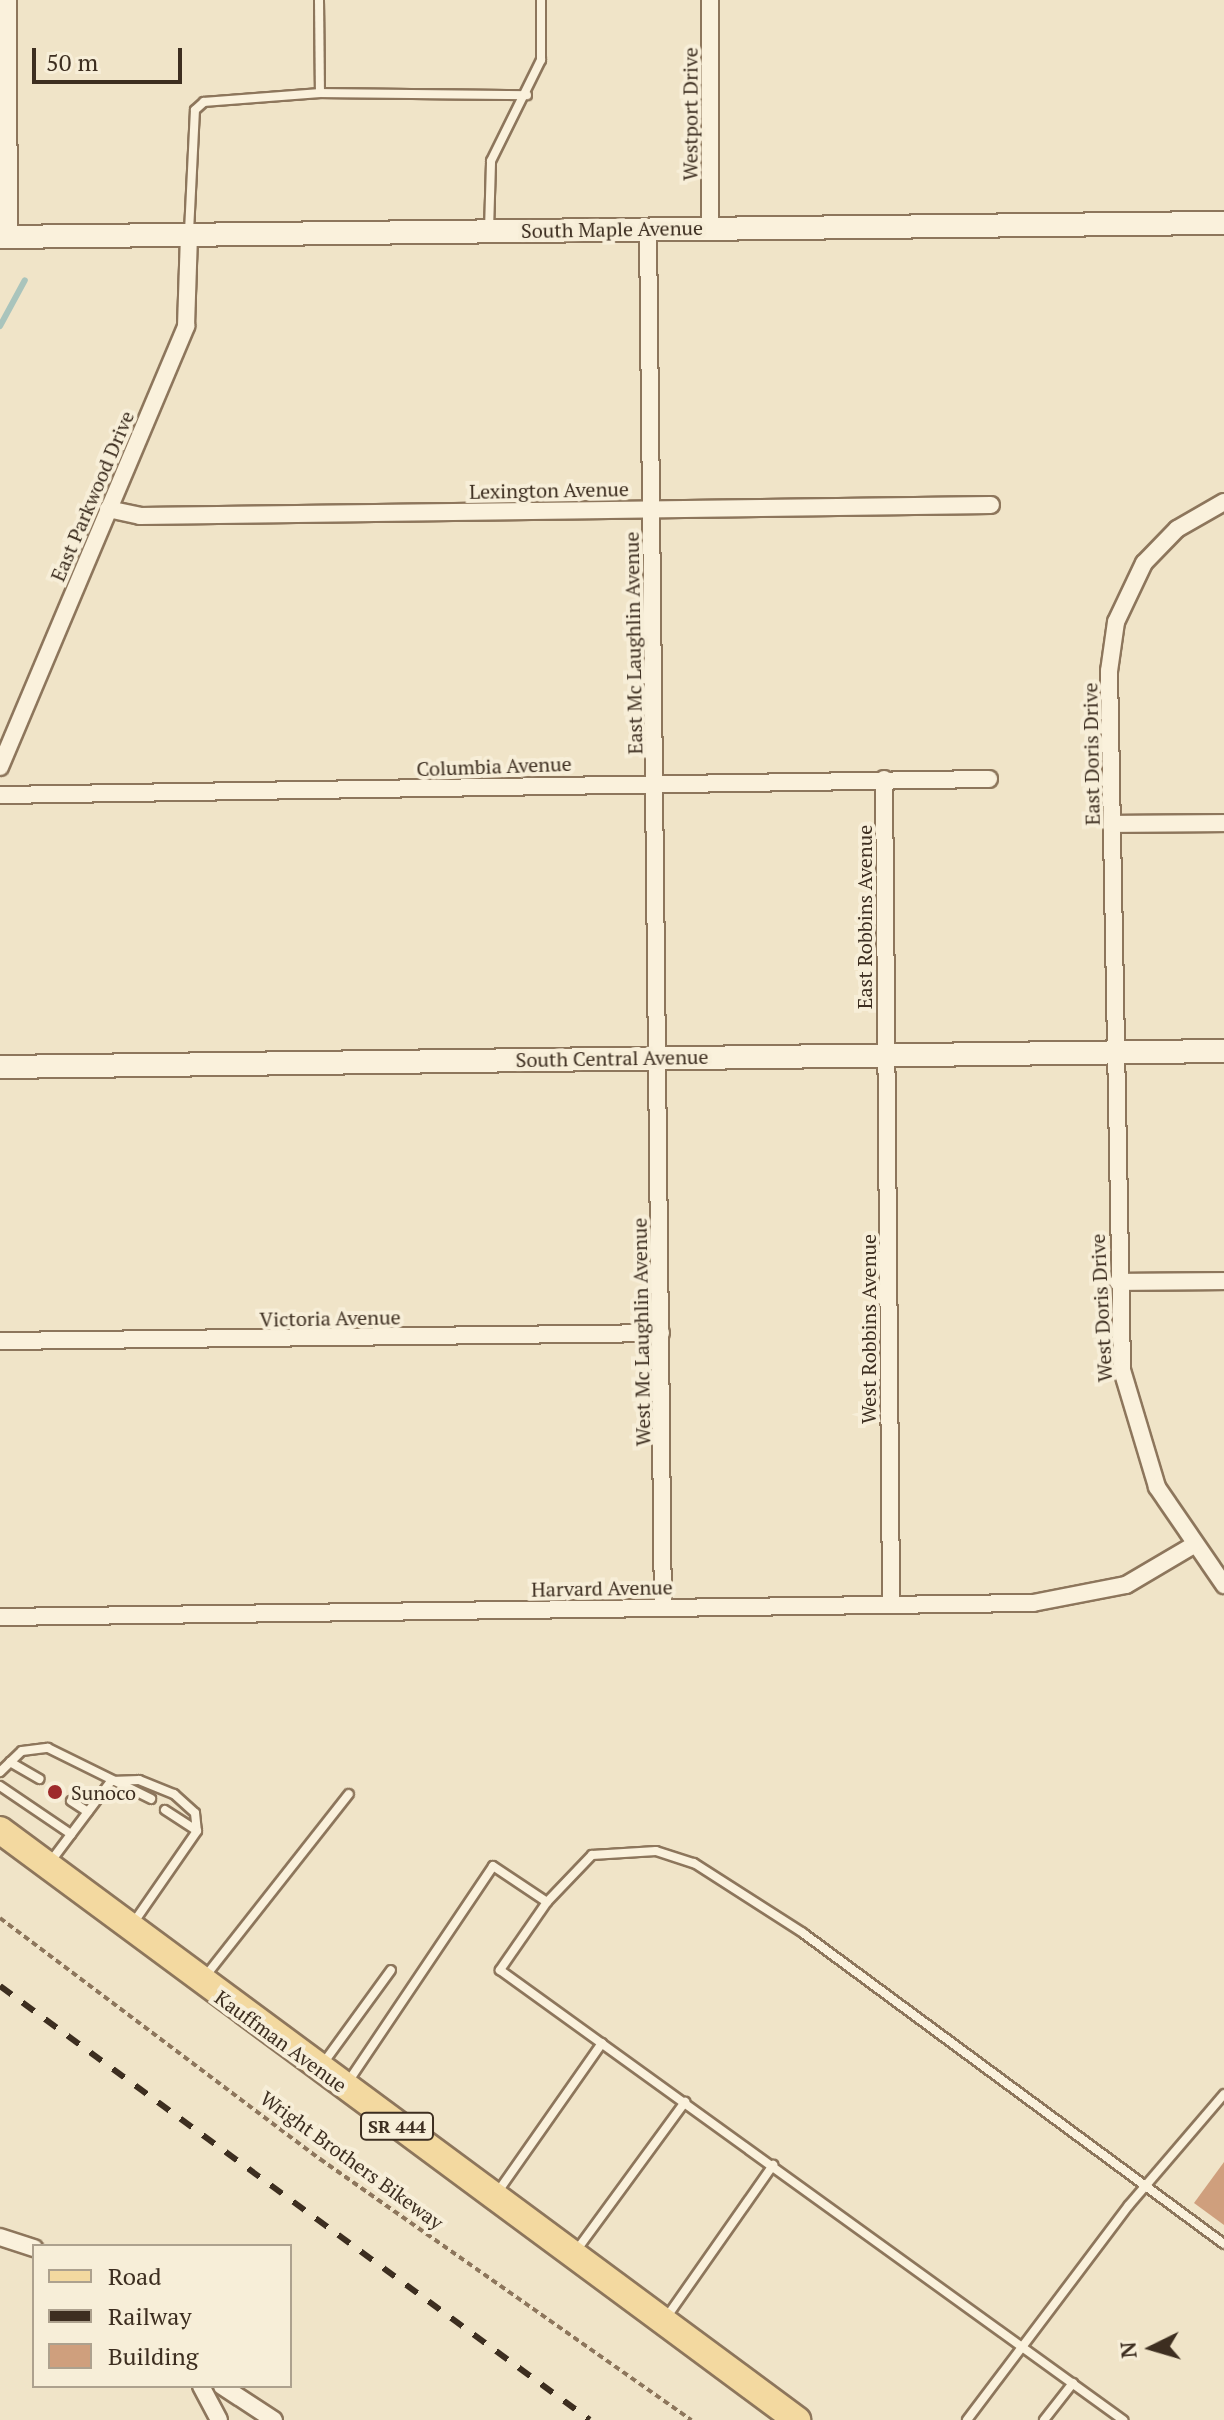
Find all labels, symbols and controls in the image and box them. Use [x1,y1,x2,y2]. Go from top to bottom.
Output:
scale bar [36,32,186,82]
text: 50 m [46,46,98,78]
street label: Westport Drive [678,47,702,181]
street label: South Maple Avenue [521,215,703,243]
street label: East Parkwood Drive [45,407,139,585]
street label: Lexington Avenue [469,477,629,503]
street label: East Mc Laughlin Avenue [619,531,647,755]
street label: East Doris Drive [1078,682,1104,826]
street label: Columbia Avenue [416,751,572,781]
street label: East Robbins Avenue [852,825,876,1009]
street label: South Central Avenue [515,1044,709,1072]
street label: West Mc Laughlin Avenue [627,1217,655,1447]
street label: West Doris Drive [1085,1233,1117,1383]
street label: West Robbins Avenue [856,1234,880,1424]
street label: Victoria Avenue [259,1305,401,1331]
street label: Harvard Avenue [531,1575,673,1601]
place label: Sunoco [71,1780,136,1804]
marker: Sunoco [46,1783,64,1801]
street label: Kauffman Avenue [210,1985,352,2097]
street label: Wright Brothers Bikeway [256,2086,448,2234]
road number: SR 444 [359,2112,435,2140]
legend [32,2244,292,2388]
text: Road [108,2260,162,2292]
text: Railway [108,2300,192,2332]
north arrow [1112,2308,1192,2388]
text: Building [108,2340,198,2372]
text: N [1112,2341,1143,2360]

